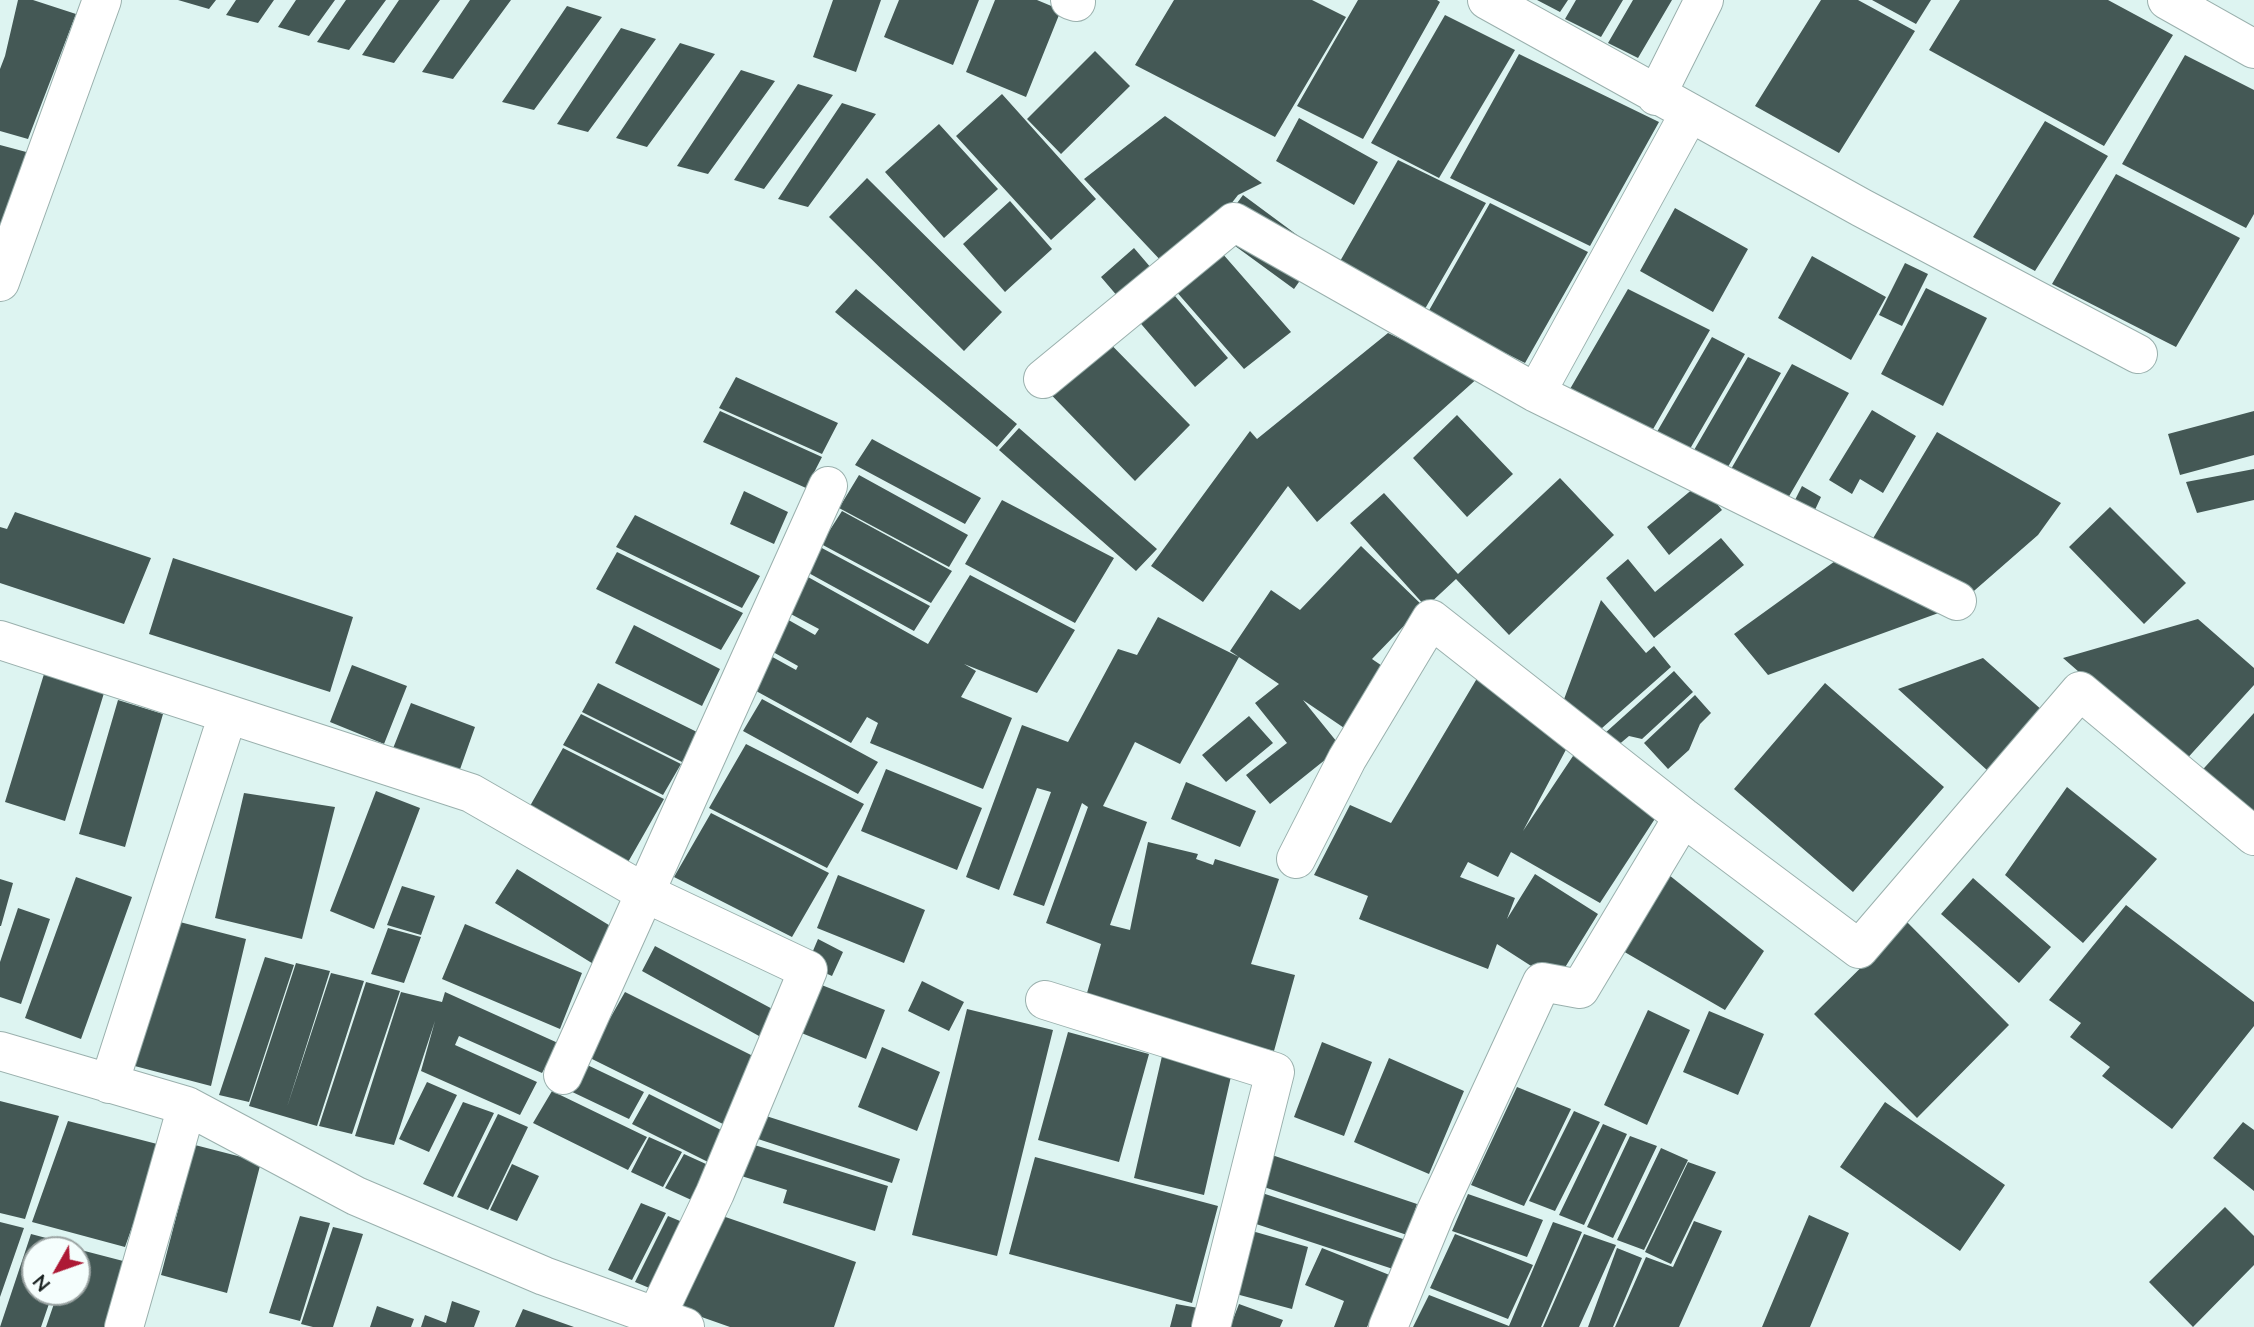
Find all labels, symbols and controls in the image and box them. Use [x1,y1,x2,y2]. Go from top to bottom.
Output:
north arrow [21,1236,91,1306]
text: N [28,1271,55,1297]

